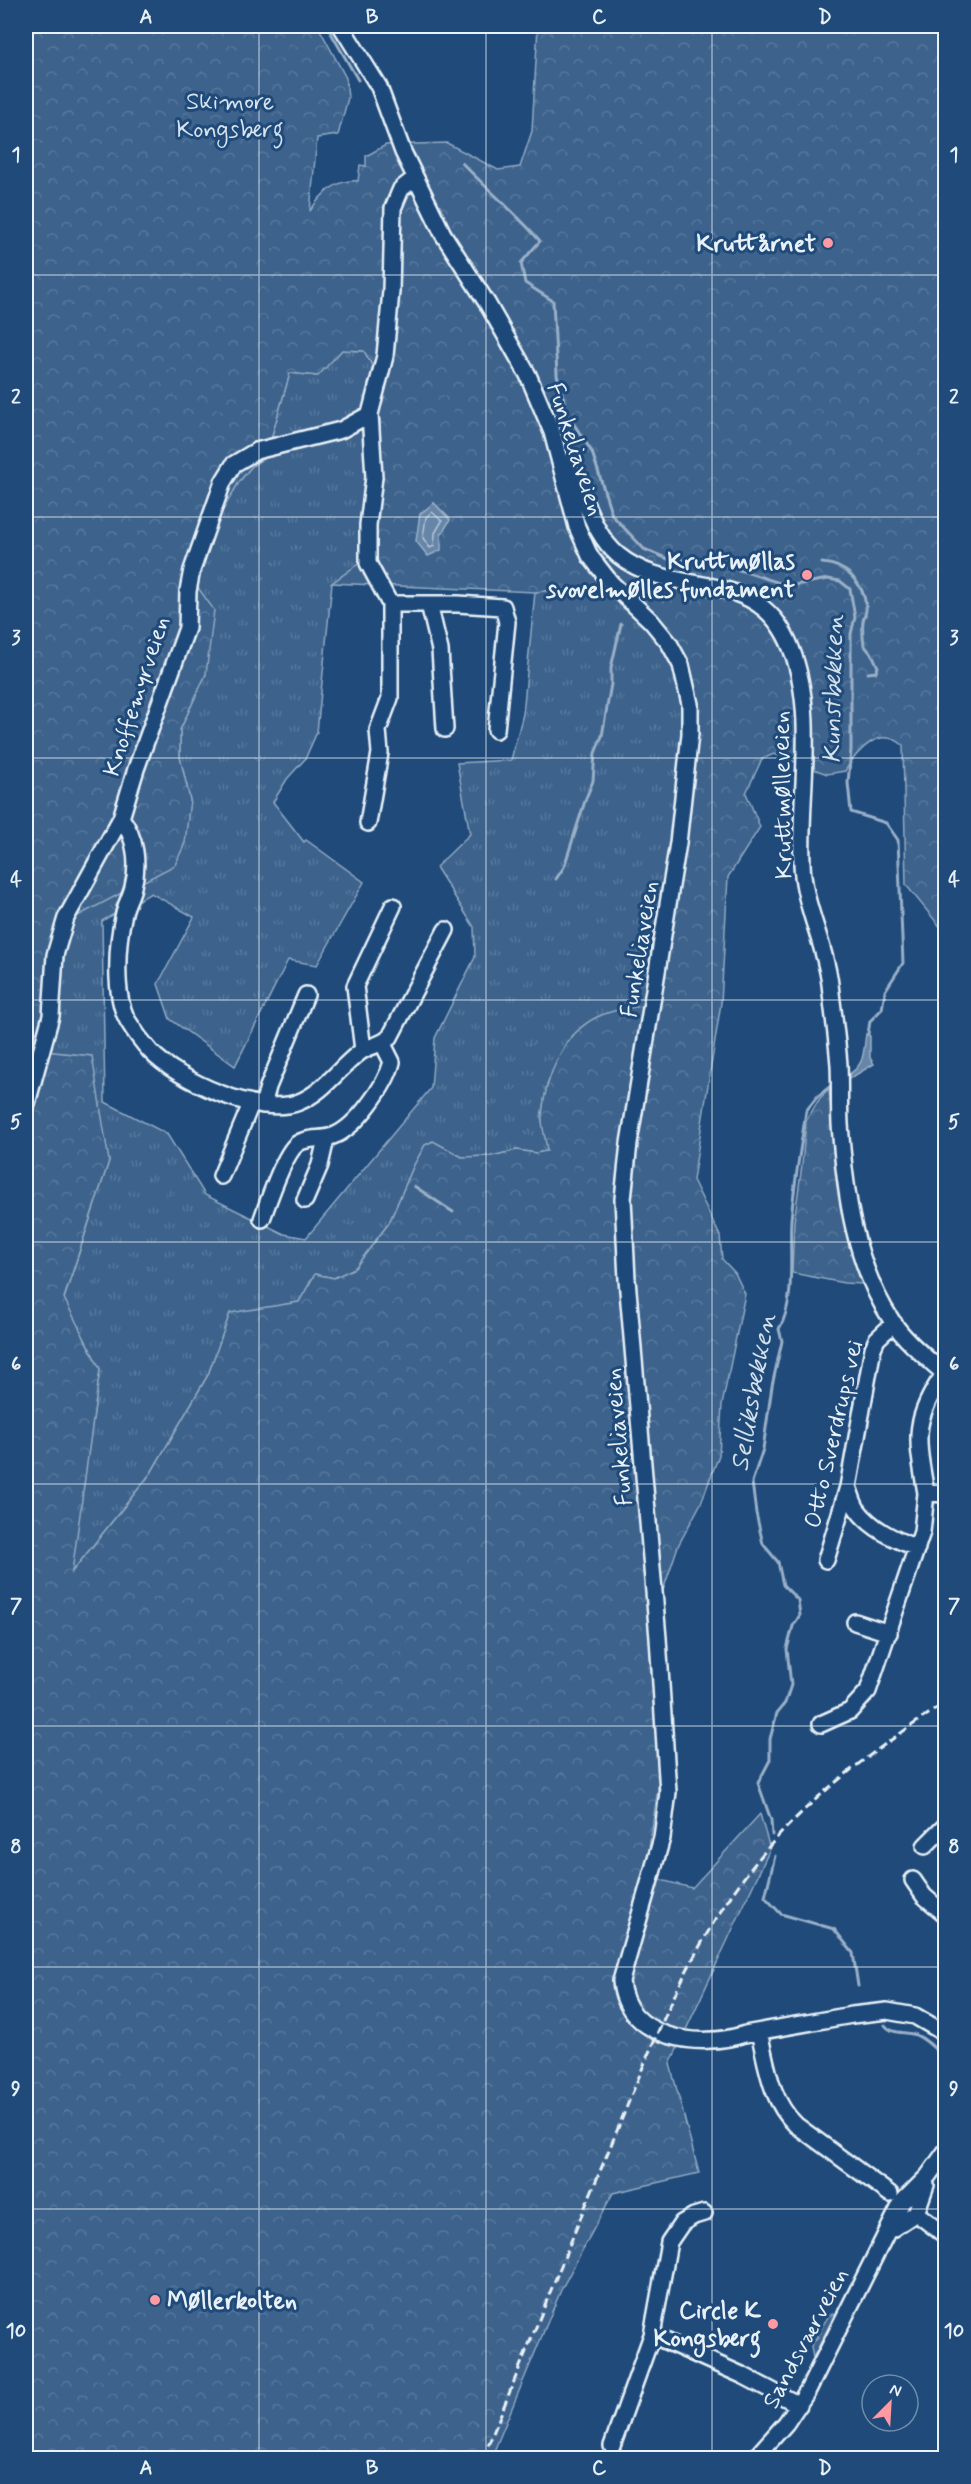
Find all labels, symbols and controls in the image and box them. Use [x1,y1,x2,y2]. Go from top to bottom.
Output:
text: A [139,4,153,31]
text: B [366,4,379,31]
text: C [592,4,607,31]
text: D [818,4,832,31]
park label: Skimore Kongsberg [176,87,284,149]
text: 1 [12,142,20,169]
text: 1 [950,142,958,169]
place label: Kruttårnet [696,229,817,260]
marker: Kruttårnet [821,236,835,250]
street label: Funkeliaveien [538,379,611,520]
text: 2 [11,384,21,411]
text: 2 [949,384,959,411]
place label: Kruttmøllas svovelmølles fundament [545,547,796,606]
marker: Kruttmøllas svovelmølles fundament [800,568,814,582]
street label: Knoffemyrveien [97,612,178,781]
water label: Kunstbekken [816,614,852,764]
text: 3 [11,625,21,652]
text: 3 [949,625,959,652]
street label: Kruttmølleveien [767,711,800,879]
text: 4 [10,867,22,894]
text: 4 [948,867,960,894]
street label: Funkeliaveien [614,879,667,1020]
text: 5 [10,1109,22,1136]
text: 5 [948,1109,960,1136]
water label: Selliksbekken [723,1310,785,1474]
street label: Otto Sverdrups vei [798,1337,871,1531]
text: 6 [11,1351,21,1378]
text: 6 [949,1351,959,1378]
street label: Funkeliaveien [598,1367,641,1507]
text: 7 [10,1593,22,1620]
text: 7 [948,1593,960,1620]
text: 8 [10,1834,22,1861]
text: 8 [948,1834,960,1861]
text: 9 [11,2076,21,2103]
text: 9 [949,2076,959,2103]
street label: Sandsværveien [756,2263,856,2415]
place label: Møllerkolten [167,2286,297,2317]
marker: Møllerkolten [148,2293,162,2307]
place label: Circle K Kongsberg [654,2296,762,2358]
marker: Circle K Kongsberg [766,2317,780,2331]
text: 10 [6,2318,26,2345]
text: 10 [944,2318,964,2345]
north arrow [860,2373,920,2433]
text: N [886,2379,905,2402]
text: A [139,2455,153,2482]
text: B [366,2455,379,2482]
text: C [592,2455,607,2482]
text: D [818,2455,832,2482]

